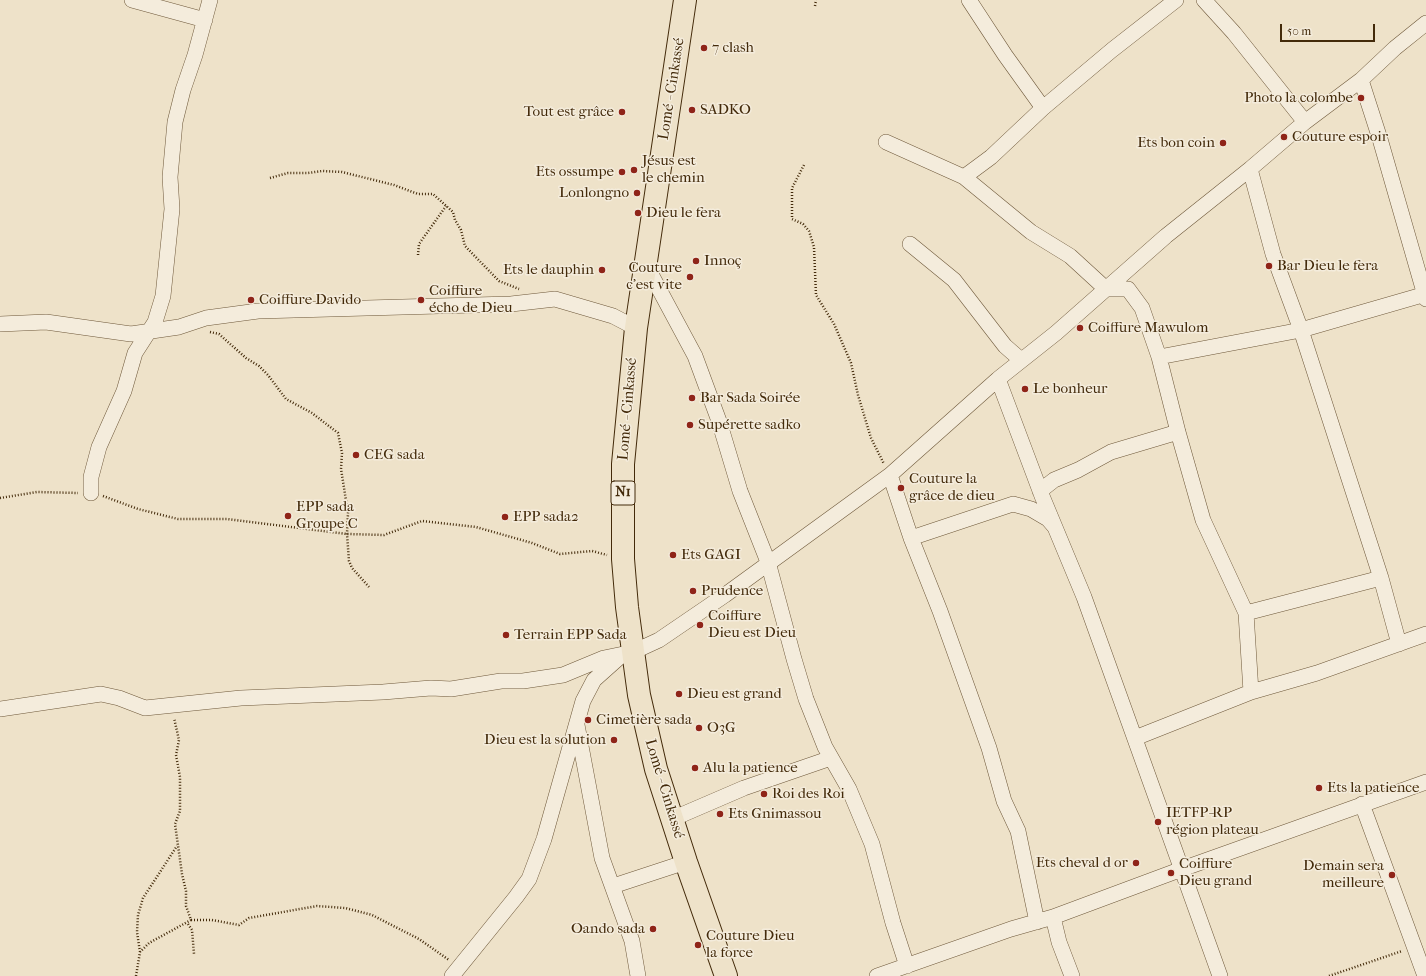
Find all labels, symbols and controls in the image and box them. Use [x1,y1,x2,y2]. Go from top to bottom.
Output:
scale bar [1282,16,1377,42]
text: 50 m [1287,24,1311,38]
street label: Lomé - Cinkassé [655,37,689,141]
place label: 7 clash [712,39,754,57]
marker: 7 clash [699,43,709,53]
place label: Photo la colombe [1244,89,1353,107]
marker: Photo la colombe [1356,93,1366,103]
place label: SADKO [700,101,751,119]
place label: Tout est grâce [524,103,614,121]
marker: SADKO [687,105,697,115]
marker: Tout est grâce [617,107,627,117]
place label: Couture espoir [1292,128,1388,146]
marker: Couture espoir [1279,132,1289,142]
place label: Ets bon coin [1137,134,1215,152]
marker: Ets bon coin [1218,138,1228,148]
place label: Jésus est le chemin [642,152,705,187]
place label: Ets ossumpe [536,163,614,181]
marker: Jésus est le chemin [629,165,639,175]
marker: Ets ossumpe [617,167,627,177]
place label: Lonlongno [559,184,629,202]
marker: Lonlongno [632,188,642,198]
place label: Dieu le fera [646,204,721,222]
marker: Dieu le fera [633,208,643,218]
place label: Innoç [704,252,741,270]
marker: Innoç [691,256,701,266]
place label: Bar Dieu le fera [1277,257,1378,275]
place label: Couture c'est vite [626,259,682,294]
place label: Ets le dauphin [503,261,594,279]
marker: Bar Dieu le fera [1264,261,1274,271]
marker: Ets le dauphin [597,265,607,275]
marker: Couture c'est vite [685,272,695,282]
place label: Coiffure écho de Dieu [429,282,513,317]
place label: Coiffure Davido [259,291,361,309]
marker: Coiffure Davido [246,295,256,305]
marker: Coiffure écho de Dieu [416,295,426,305]
place label: Coiffure Mawulom [1088,319,1208,337]
marker: Coiffure Mawulom [1075,323,1085,333]
street label: Lomé - Cinkassé [615,357,641,461]
place label: Le bonheur [1033,380,1107,398]
marker: Le bonheur [1020,384,1030,394]
place label: Bar Sada Soirée [700,389,800,407]
marker: Bar Sada Soirée [687,393,697,403]
place label: Supérette sadko [698,416,801,434]
marker: Supérette sadko [685,420,695,430]
place label: CEG sada [364,446,425,464]
marker: CEG sada [351,450,361,460]
place label: Couture la grâce de dieu [909,470,995,505]
road number: N1 [611,481,635,505]
marker: Couture la grâce de dieu [896,483,906,493]
place label: EPP sada Groupe C [296,498,358,533]
place label: EPP sada2 [513,508,579,526]
marker: EPP sada Groupe C [283,511,293,521]
marker: EPP sada2 [500,512,510,522]
place label: Ets GAGI [681,546,741,564]
marker: Ets GAGI [668,550,678,560]
place label: Prudence [701,582,763,600]
marker: Prudence [688,586,698,596]
place label: Coiffure Dieu est Dieu [708,607,796,642]
marker: Coiffure Dieu est Dieu [695,620,705,630]
place label: Terrain EPP Sada [514,626,627,644]
marker: Terrain EPP Sada [501,630,511,640]
place label: Dieu est grand [687,685,782,703]
marker: Dieu est grand [674,689,684,699]
place label: Cimetière sada [596,711,692,729]
marker: Cimetière sada [583,715,593,725]
place label: O3G [707,719,736,737]
marker: O3G [694,723,704,733]
place label: Dieu est la solution [484,731,606,749]
marker: Dieu est la solution [609,735,619,745]
street label: Lomé - Cinkassé [640,737,688,841]
place label: Alu la patience [703,759,798,777]
marker: Alu la patience [690,763,700,773]
place label: Ets la patience [1327,779,1419,797]
marker: Ets la patience [1314,783,1324,793]
place label: Roi des Roi [772,785,845,803]
marker: Roi des Roi [759,789,769,799]
place label: IETFP-RP région plateau [1166,804,1259,839]
place label: Ets Gnimassou [728,805,821,823]
marker: Ets Gnimassou [715,809,725,819]
marker: IETFP-RP région plateau [1153,817,1163,827]
place label: Ets cheval d or [1036,854,1128,872]
place label: Coiffure Dieu grand [1179,855,1252,890]
place label: Demain sera meilleure [1303,857,1384,892]
marker: Ets cheval d or [1131,858,1141,868]
marker: Coiffure Dieu grand [1166,868,1176,878]
marker: Demain sera meilleure [1387,870,1397,880]
place label: Oando sada [571,920,645,938]
marker: Oando sada [648,924,658,934]
place label: Couture Dieu la force [706,927,794,962]
marker: Couture Dieu la force [693,940,703,950]

